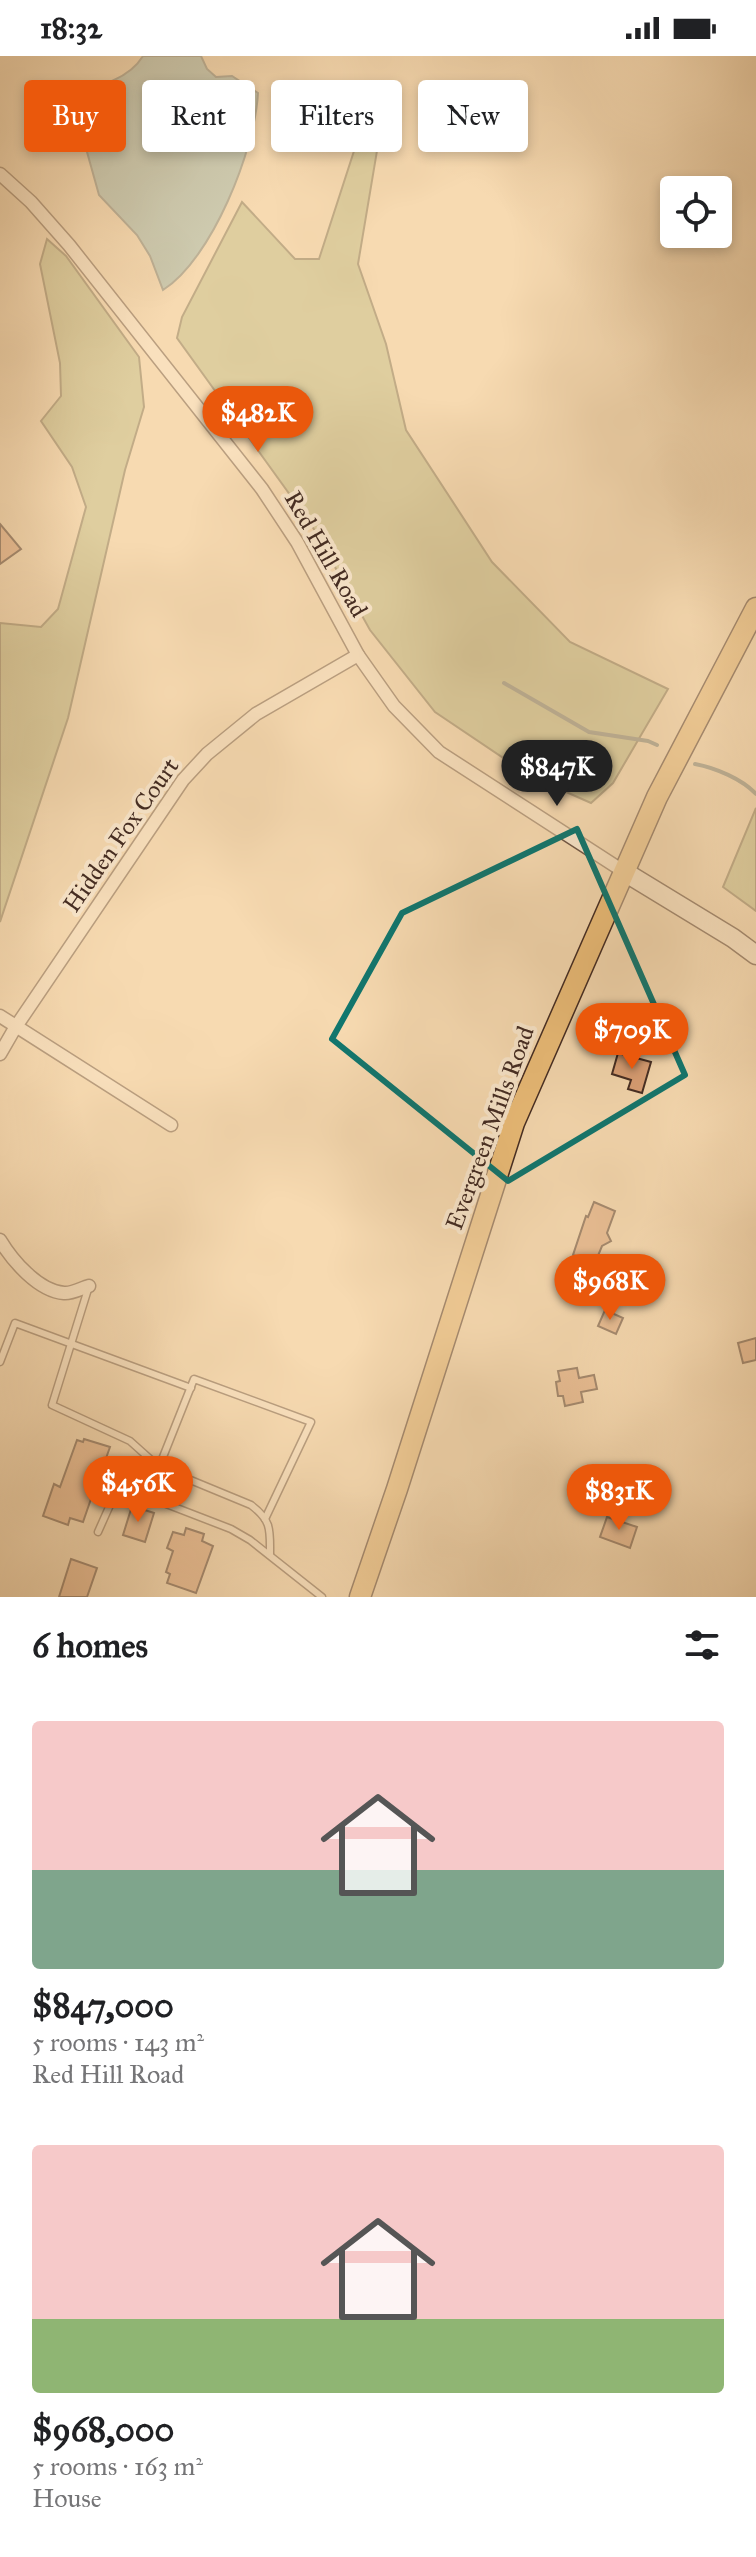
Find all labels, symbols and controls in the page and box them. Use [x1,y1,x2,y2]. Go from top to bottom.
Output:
text: 18:32 [40,10,102,46]
chip: Buy [24,80,126,152]
chip: Rent [142,80,255,152]
chip: Filters [271,80,402,152]
chip: New [418,80,528,152]
map controls [660,176,732,248]
button: locate [660,176,732,248]
pin: $482K [202,386,314,454]
text: $482K [220,396,296,428]
street label: Red Hill Road [278,486,374,622]
pin: $847K [501,740,613,808]
text: $847K [519,750,595,782]
street label: Hidden Fox Court [57,752,186,918]
pin: $709K [576,1003,688,1071]
text: $709K [593,1013,671,1045]
street label: Evergreen Mills Road [439,1022,541,1234]
pin: $968K [554,1254,666,1322]
text: $968K [572,1264,648,1296]
pin: $456K [82,1456,194,1524]
pin: $831K [563,1464,675,1532]
text: $456K [101,1466,175,1498]
text: $831K [585,1474,653,1506]
icon: filters [680,1623,724,1667]
text: 6 homes [32,1625,148,1666]
icon: home [306,1773,450,1917]
text: $847,000 [32,1985,174,2026]
text: 5 rooms · 143 m² [32,2026,204,2058]
text: Red Hill Road [32,2058,184,2090]
icon: home [306,2197,450,2341]
text: $968,000 [32,2409,174,2450]
text: 5 rooms · 163 m² [32,2450,203,2482]
text: House [32,2482,102,2514]

